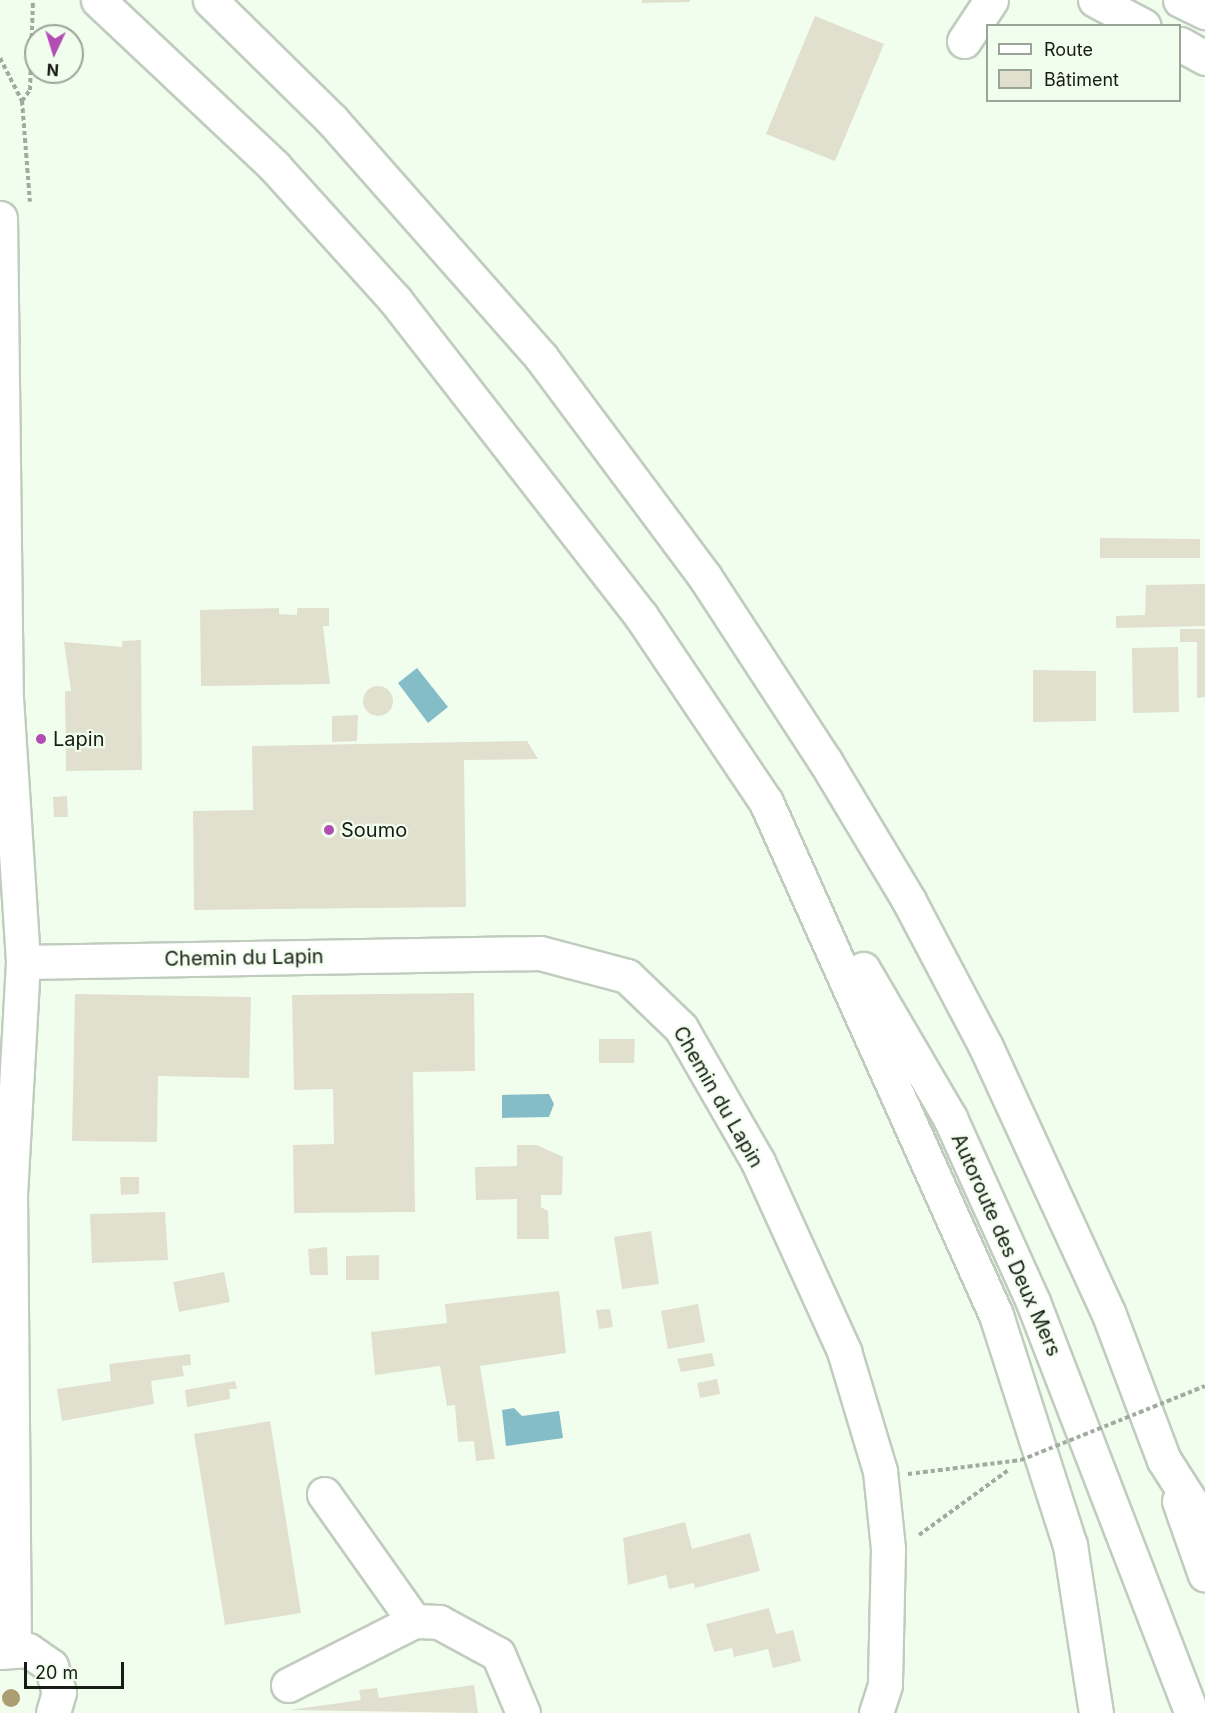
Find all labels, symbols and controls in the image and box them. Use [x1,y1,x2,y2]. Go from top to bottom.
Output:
north arrow [24,24,84,84]
legend [986,24,1181,102]
text: Route [1044,39,1093,60]
text: N [46,60,60,80]
text: Bâtiment [1044,69,1119,90]
place label: Lapin [53,727,104,751]
marker: Lapin [34,732,48,746]
place label: Soumo [341,818,407,842]
marker: Soumo [322,823,336,837]
street label: Chemin du Lapin [164,945,324,971]
street label: Chemin du Lapin [668,1022,768,1172]
street label: Autoroute des Deux Mers [946,1130,1066,1360]
scale bar [27,1650,128,1688]
text: 20 m [35,1662,78,1683]

